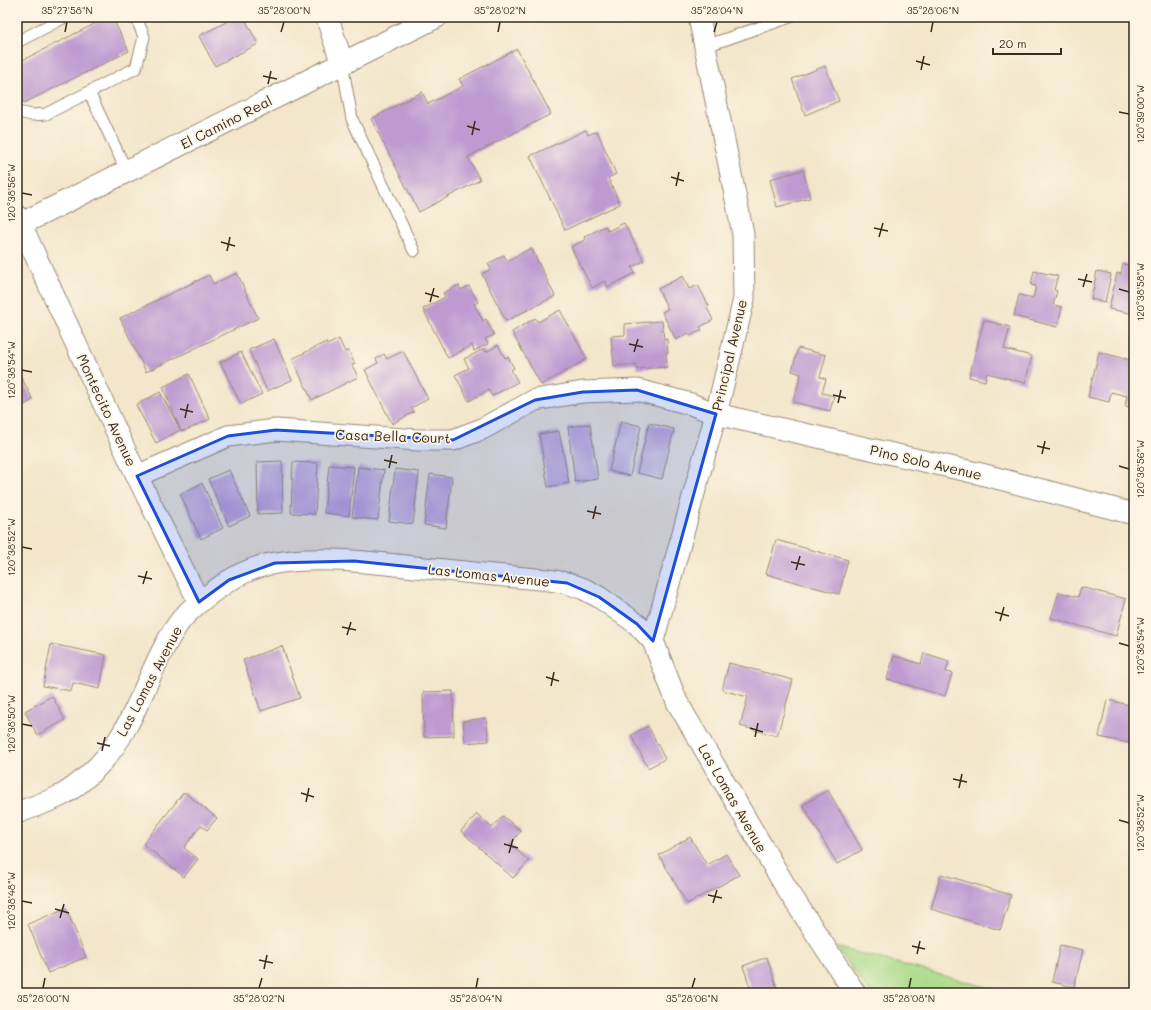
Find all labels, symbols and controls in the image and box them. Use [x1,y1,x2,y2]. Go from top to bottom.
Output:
text: 35°27'58"N [41,3,93,17]
text: 35°28'00"N [258,3,310,17]
text: 35°28'02"N [474,3,526,17]
text: 35°28'04"N [691,3,743,17]
text: 35°28'06"N [907,3,959,17]
scale bar [993,30,1061,56]
text: 20 m [999,35,1027,51]
text: 120°39'00"W [1133,84,1147,143]
street label: El Camino Real [177,91,275,153]
text: 120°38'56"W [4,164,18,222]
text: 120°38'58"W [1133,263,1147,321]
street label: Principal Avenue [707,297,751,413]
text: 120°38'54"W [4,341,18,399]
street label: Montecito Avenue [73,351,141,469]
street label: Casa Bella Court [335,424,451,448]
street label: Pino Solo Avenue [868,440,984,484]
text: 120°38'56"W [1133,440,1147,498]
text: 120°38'52"W [4,518,18,576]
street label: Las Lomas Avenue [427,559,551,591]
text: 120°38'54"W [1133,617,1147,675]
street label: Las Lomas Avenue [112,622,186,740]
text: 120°38'50"W [4,695,18,753]
street label: Las Lomas Avenue [694,740,772,856]
text: 120°38'52"W [1133,794,1147,852]
text: 120°38'48"W [4,872,18,930]
text: 35°28'00"N [17,991,69,1005]
text: 35°28'02"N [233,991,285,1005]
text: 35°28'04"N [450,991,502,1005]
text: 35°28'06"N [666,991,718,1005]
text: 35°28'08"N [883,991,935,1005]

